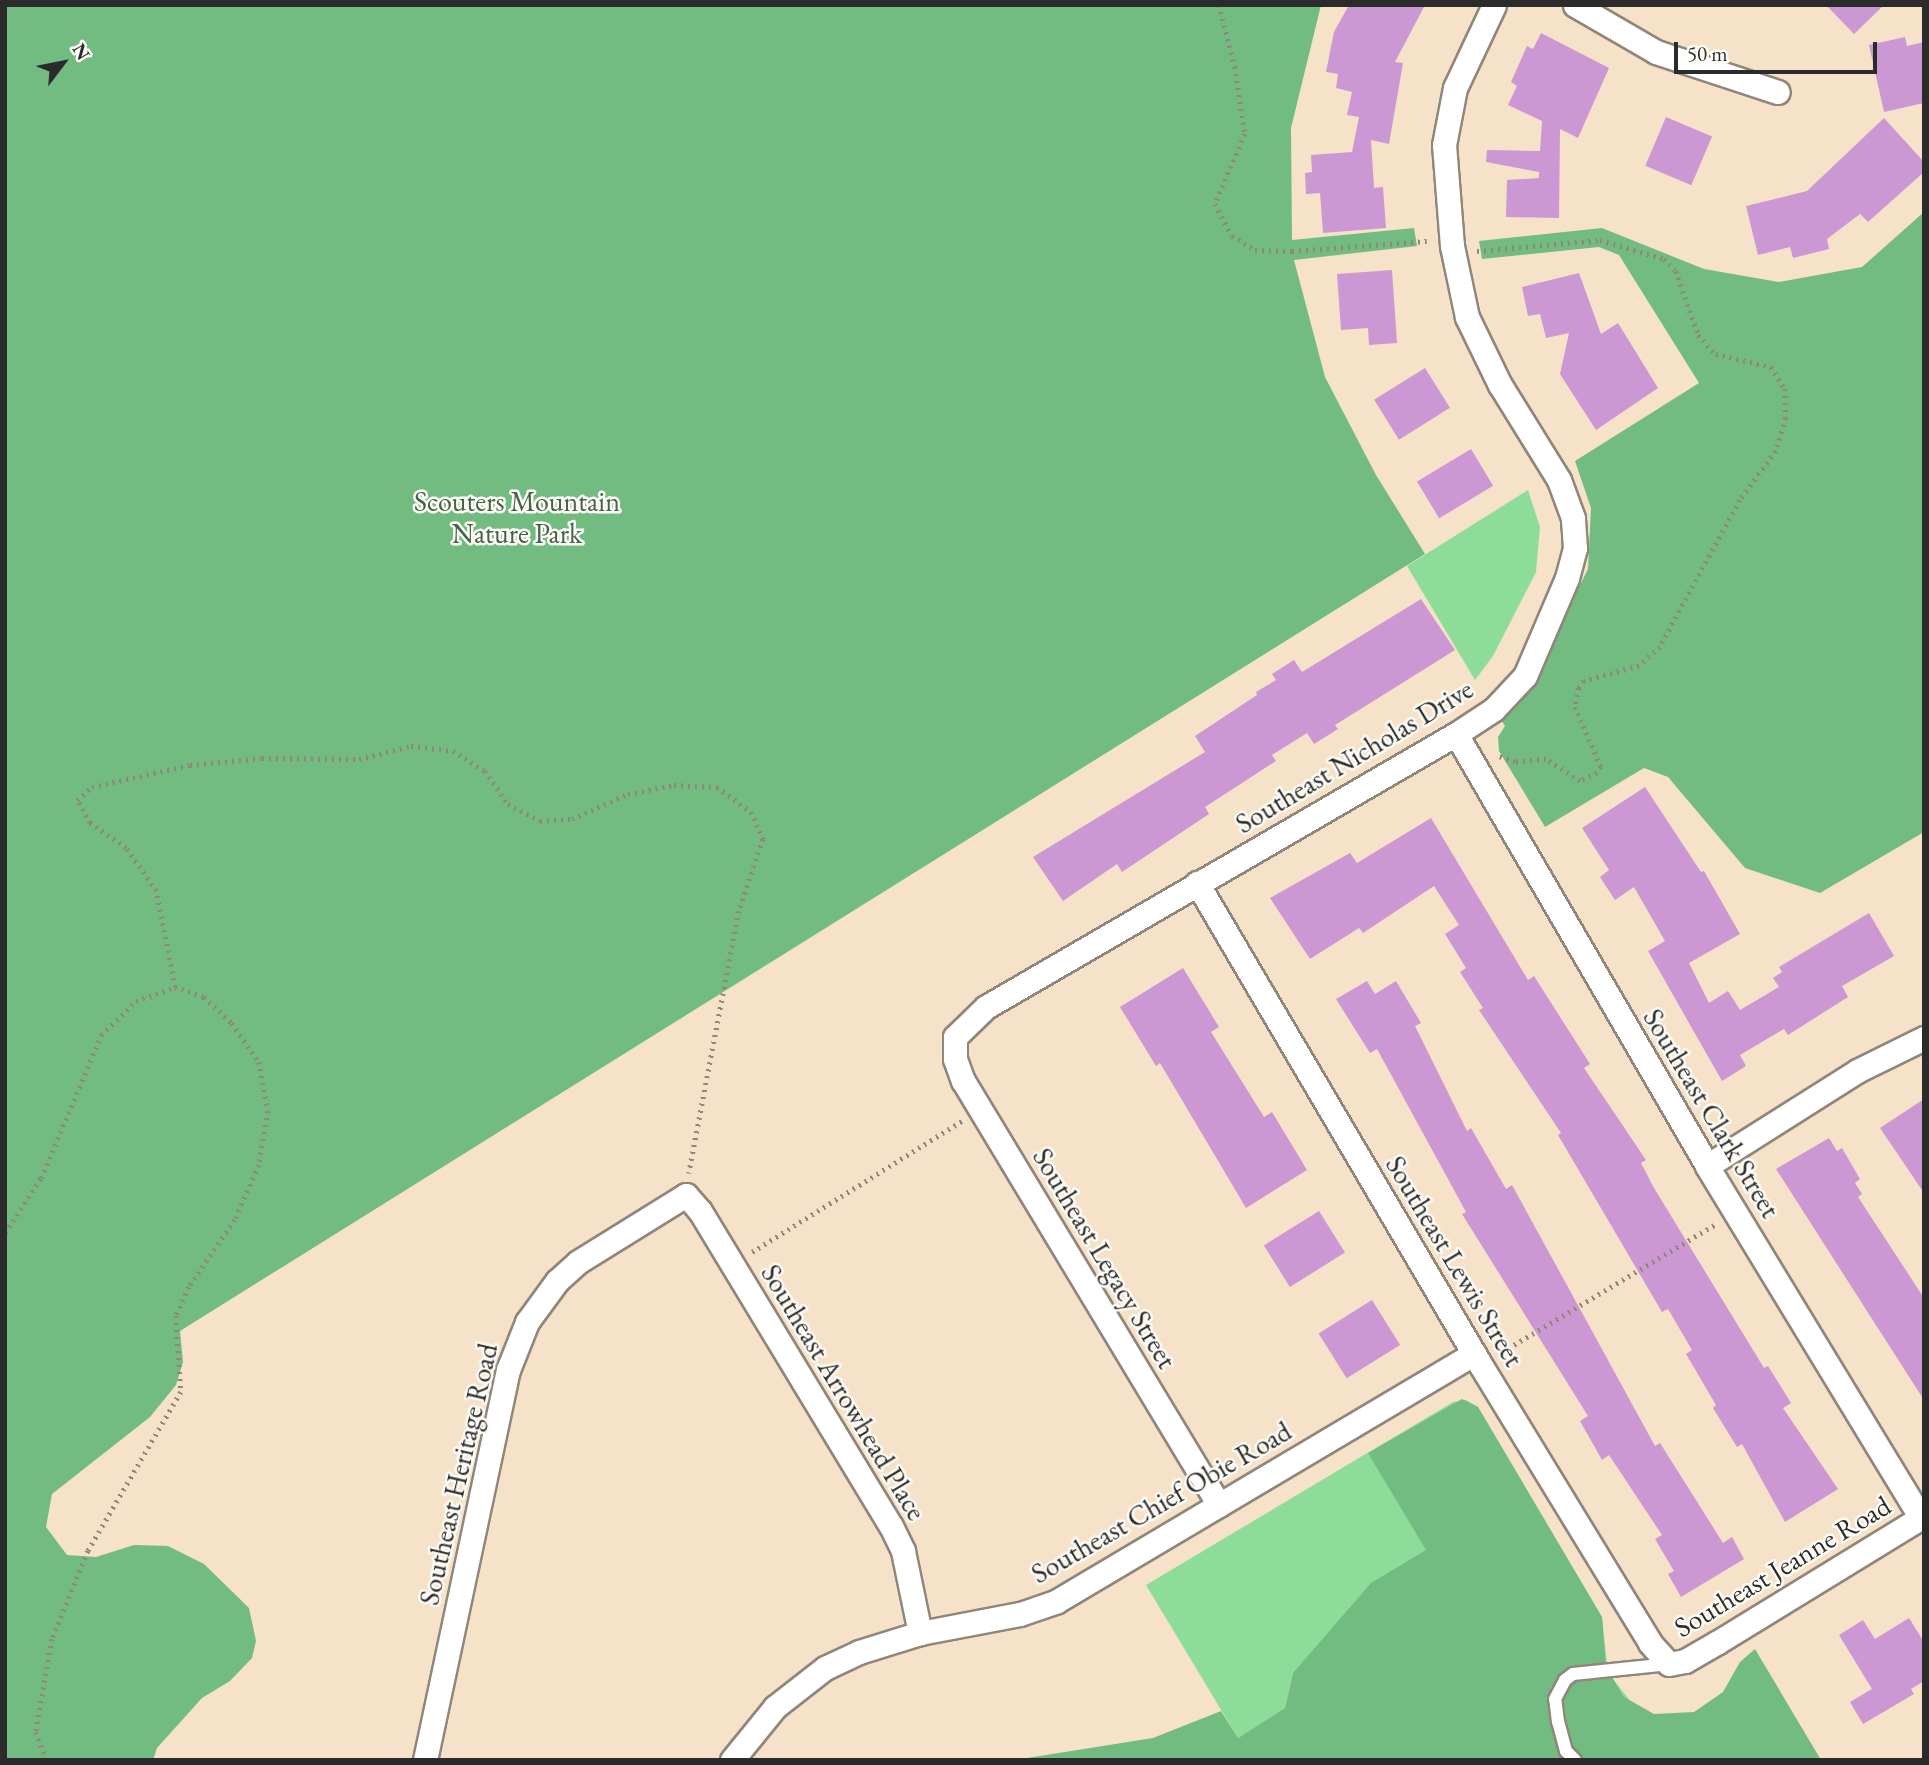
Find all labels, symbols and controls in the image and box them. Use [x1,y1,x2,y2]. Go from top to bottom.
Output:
north arrow [28,28,98,98]
scale bar [1677,28,1880,72]
text: N [67,38,96,65]
text: 50 m [1687,40,1728,67]
park label: Scouters Mountain Nature Park [414,484,620,550]
street label: Southeast Nicholas Drive [1229,672,1479,840]
street label: Southeast Clark Street [1636,1002,1788,1224]
street label: Southeast Legacy Street [1026,1142,1184,1374]
street label: Southeast Lewis Street [1379,1150,1531,1372]
street label: Southeast Arrowhead Place [754,1258,934,1526]
street label: Southeast Heritage Road [412,1340,504,1608]
street label: Southeast Chief Obie Road [1025,1414,1297,1590]
street label: Southeast Jeanne Road [1668,1488,1896,1644]

